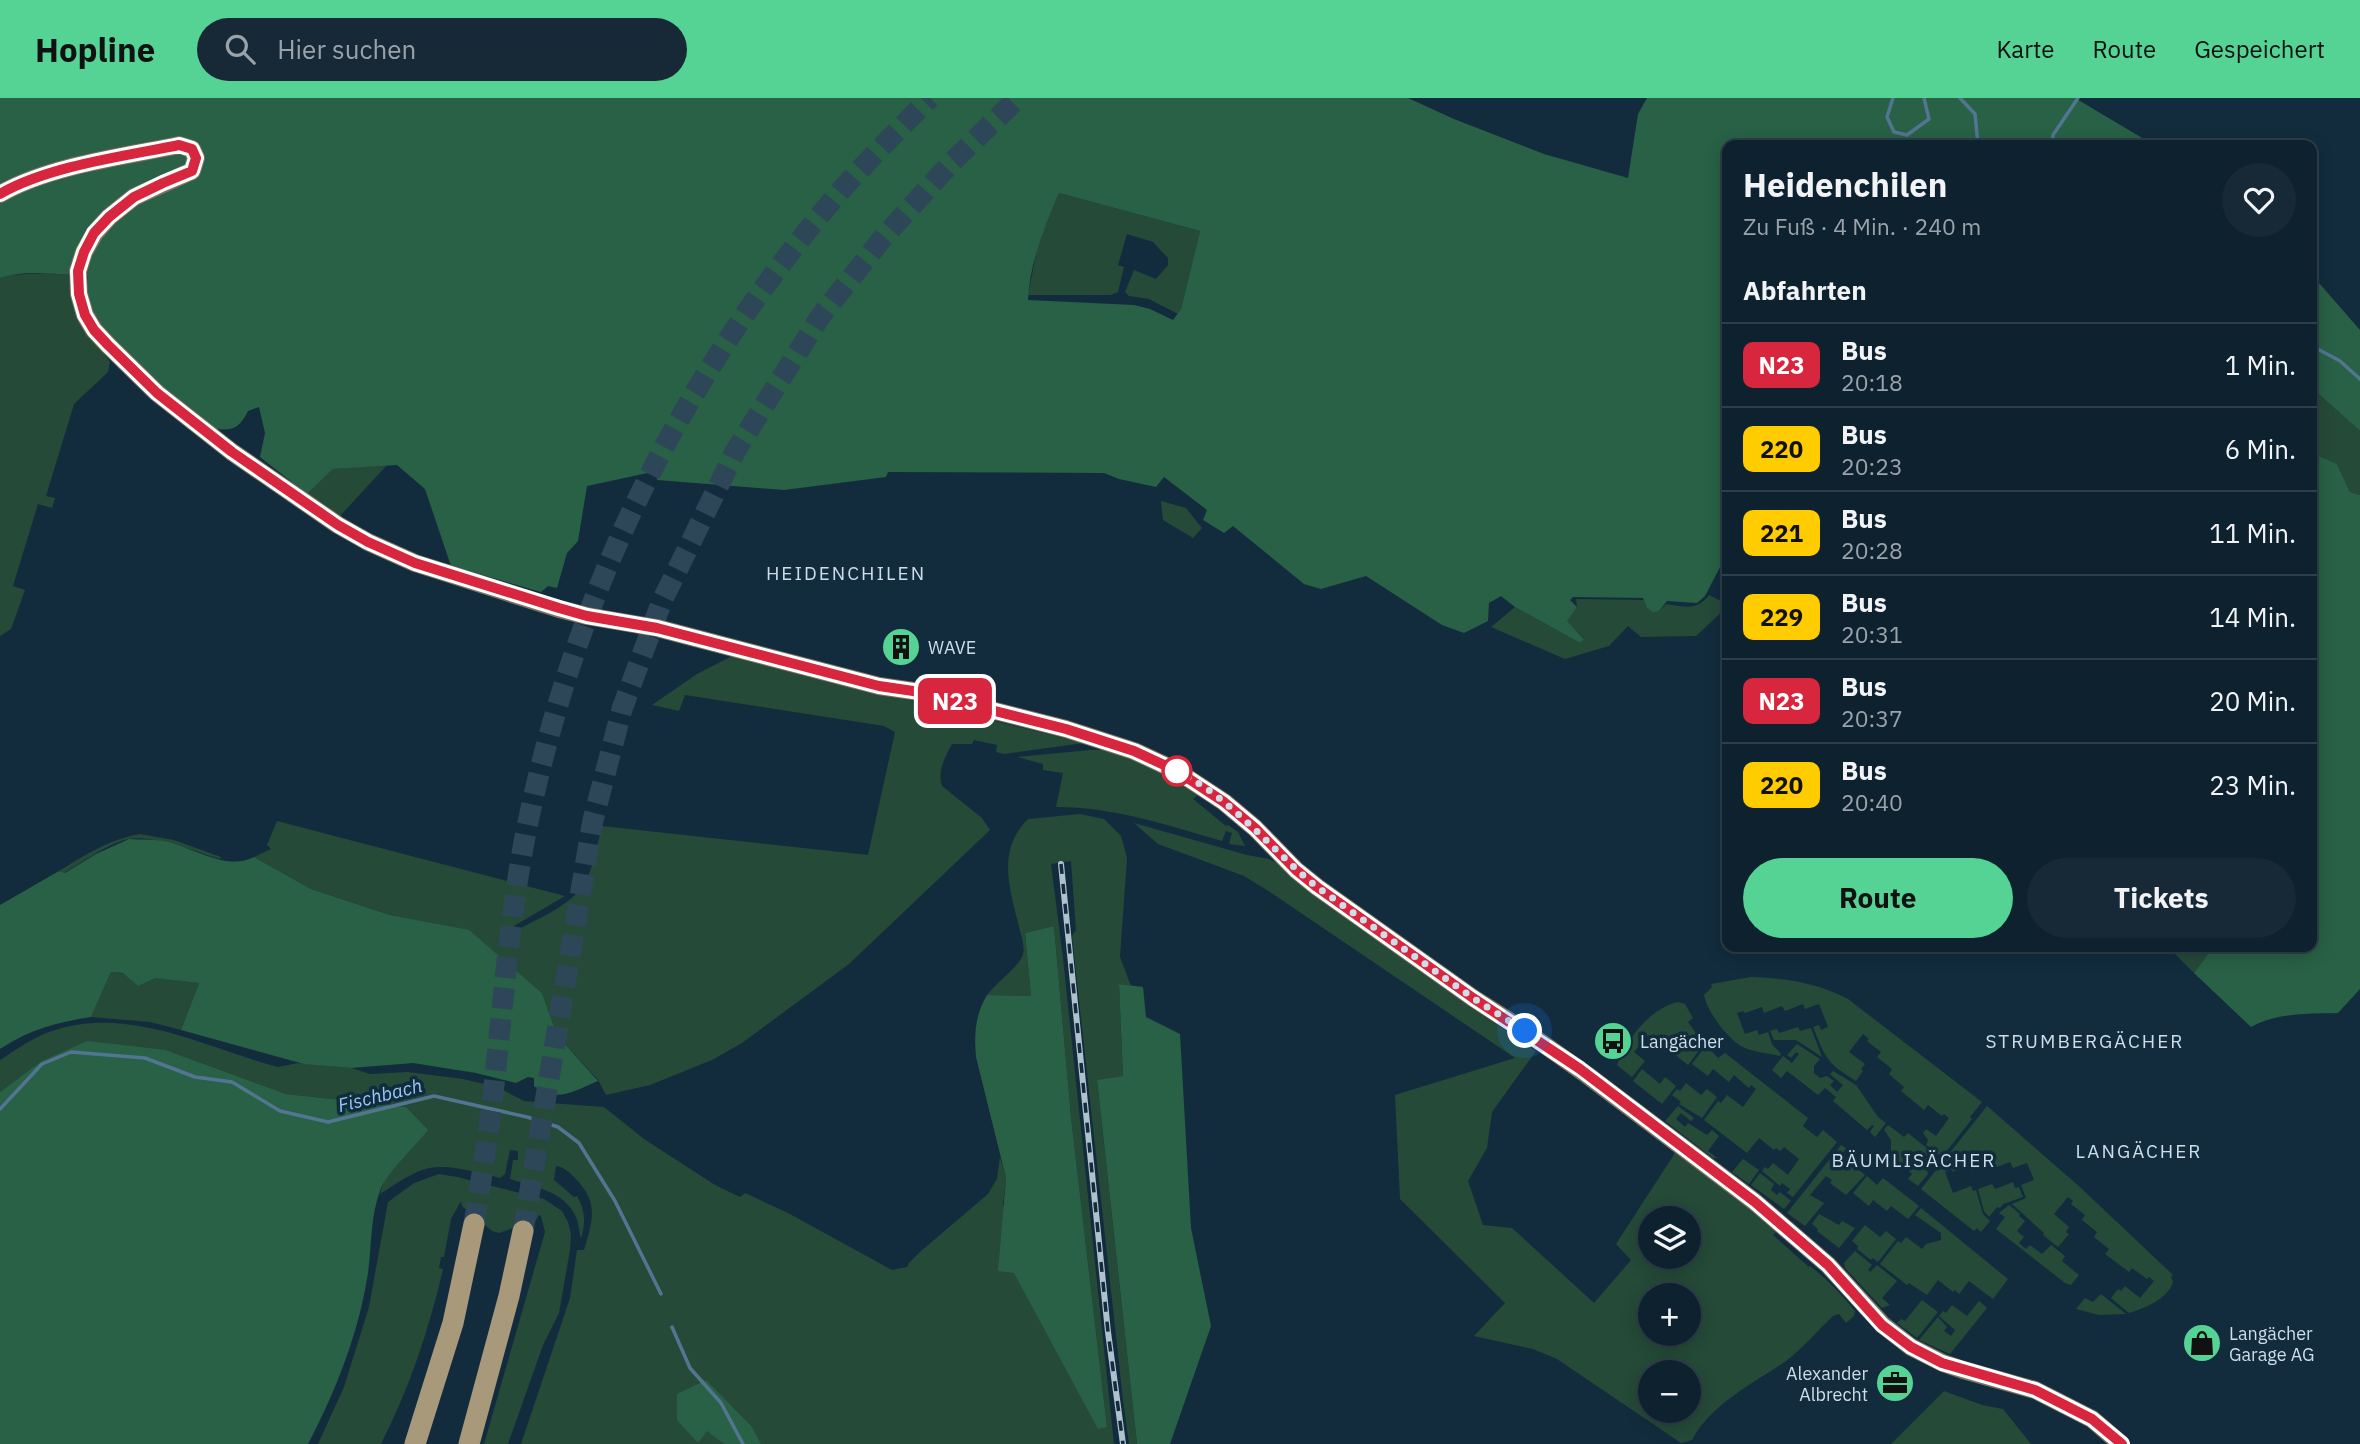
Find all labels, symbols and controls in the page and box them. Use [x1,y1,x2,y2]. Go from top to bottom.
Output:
search box [197,18,687,81]
text: Hopline [35,28,155,71]
icon: search [221,30,259,68]
text: Hier suchen [277,32,416,66]
text: Karte [1996,33,2055,65]
text: Route [2093,33,2156,65]
text: Gespeichert [2194,33,2325,65]
text: Heidenchilen [1743,163,1948,206]
button: heart [2222,163,2296,237]
text: Zu Fuß · 4 Min. · 240 m [1743,211,1981,241]
text: Abfahrten [1743,273,1867,307]
text: Bus [1841,333,1887,367]
text: 1 Min. [2225,348,2296,382]
text: N23 [1758,349,1805,381]
text: 20:18 [1841,367,1903,397]
text: Bus [1841,417,1887,451]
text: 6 Min. [2225,432,2296,466]
text: 220 [1760,433,1803,465]
text: 20:23 [1841,451,1903,481]
text: Bus [1841,501,1887,535]
text: 11 Min. [2209,516,2296,550]
text: 221 [1760,517,1803,549]
text: 20:28 [1841,535,1903,565]
district label: HEIDENCHILEN [766,561,926,585]
text: Bus [1841,585,1887,619]
text: 14 Min. [2209,600,2296,634]
text: 229 [1760,601,1803,633]
text: 20:31 [1841,619,1903,649]
building icon: WAVE [880,626,922,668]
place label: WAVE [928,636,976,659]
text: Bus [1841,669,1887,703]
line badge: N23 [915,678,995,724]
text: 20 Min. [2209,684,2296,718]
text: N23 [932,685,978,717]
text: N23 [1758,685,1805,717]
text: 20:37 [1841,703,1903,733]
text: Bus [1841,753,1887,787]
unlabelled marker [1162,756,1192,786]
text: 23 Min. [2209,768,2296,802]
text: 220 [1760,769,1803,801]
text: 20:40 [1841,787,1903,817]
button: Route [1743,858,2013,938]
button: Tickets [2027,858,2296,938]
your location [1507,1013,1542,1048]
bus stop icon: Langächer [1592,1020,1634,1062]
district label: STRUMBERGÄCHER [1986,1029,2184,1053]
place label: Langächer [1640,1030,1724,1053]
water label: Fischbach [335,1073,425,1117]
district label: LANGÄCHER [2075,1139,2203,1163]
district label: BÄUMLISÄCHER [1832,1148,1996,1172]
map controls [1638,1206,1701,1423]
button: layers [1638,1206,1701,1269]
button: + [1638,1283,1701,1346]
shop icon: Langächer Garage AG [2181,1322,2223,1364]
place label: Langächer Garage AG [2229,1322,2315,1366]
button: − [1638,1360,1701,1423]
place label: Alexander Albrecht [1786,1362,1868,1406]
office icon: Alexander Albrecht [1874,1362,1916,1404]

